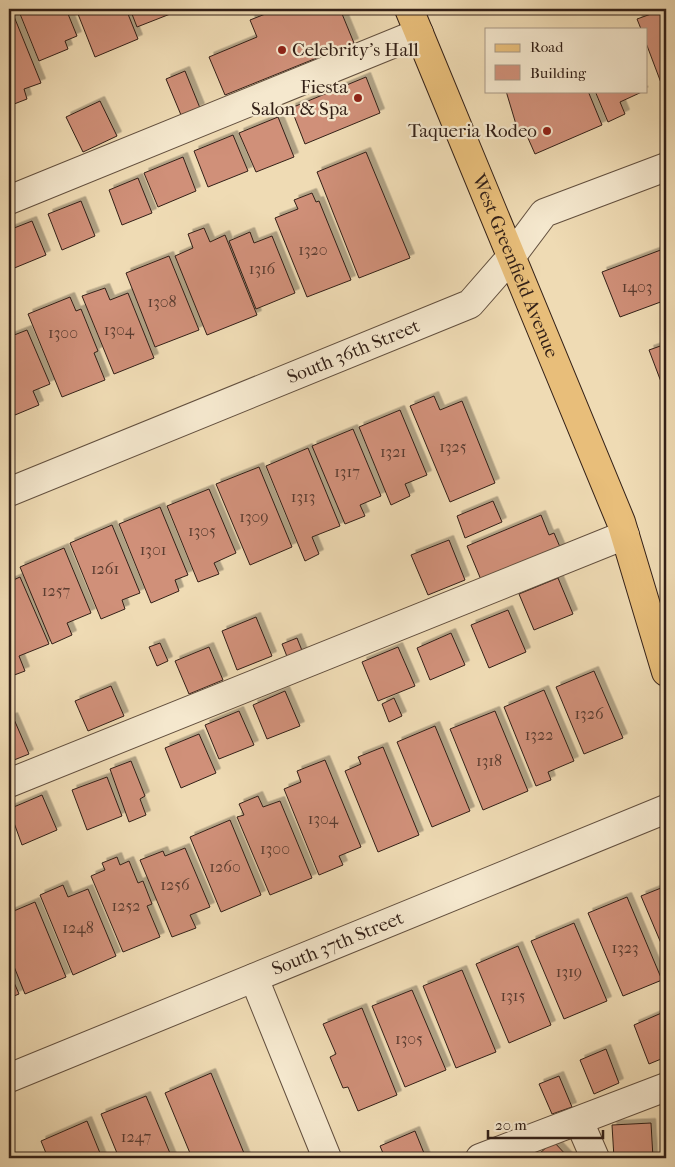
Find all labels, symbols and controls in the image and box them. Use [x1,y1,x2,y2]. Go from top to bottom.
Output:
legend [485,28,648,92]
text: Road [530,38,564,56]
place label: Celebrity's Hall [292,39,419,61]
marker: Celebrity's Hall [276,44,288,56]
text: Building [530,64,587,82]
place label: Fiesta Salon & Spa [251,76,348,120]
marker: Fiesta Salon & Spa [352,92,364,104]
place label: Taqueria Rodeo [408,120,537,142]
marker: Taqueria Rodeo [541,125,553,137]
street label: West Greenfield Avenue [467,170,563,361]
house number: 1320 [298,240,328,259]
house number: 1316 [249,259,276,278]
house number: 1403 [622,277,652,296]
house number: 1308 [147,292,177,311]
street label: South 36th Street [284,315,423,388]
house number: 1304 [104,320,135,339]
house number: 1300 [48,323,78,342]
house number: 1325 [439,437,467,456]
house number: 1321 [380,442,406,461]
house number: 1317 [334,462,360,481]
house number: 1313 [291,487,315,506]
house number: 1309 [239,507,269,526]
house number: 1305 [188,521,216,540]
house number: 1301 [140,540,166,559]
house number: 1261 [91,559,119,578]
house number: 1257 [42,581,71,600]
house number: 1326 [574,704,604,723]
house number: 1322 [525,725,553,744]
house number: 1318 [476,751,502,770]
house number: 1304 [308,809,339,828]
house number: 1300 [260,839,290,858]
house number: 1260 [209,857,241,876]
house number: 1256 [160,875,190,894]
house number: 1252 [111,896,141,915]
street label: South 37th Street [268,907,407,980]
house number: 1248 [62,918,94,937]
house number: 1323 [611,938,639,957]
house number: 1319 [556,962,582,981]
house number: 1315 [501,986,526,1005]
house number: 1305 [395,1029,423,1048]
scale bar [488,1107,602,1139]
text: 20 m [495,1116,527,1134]
house number: 1247 [121,1127,152,1146]

